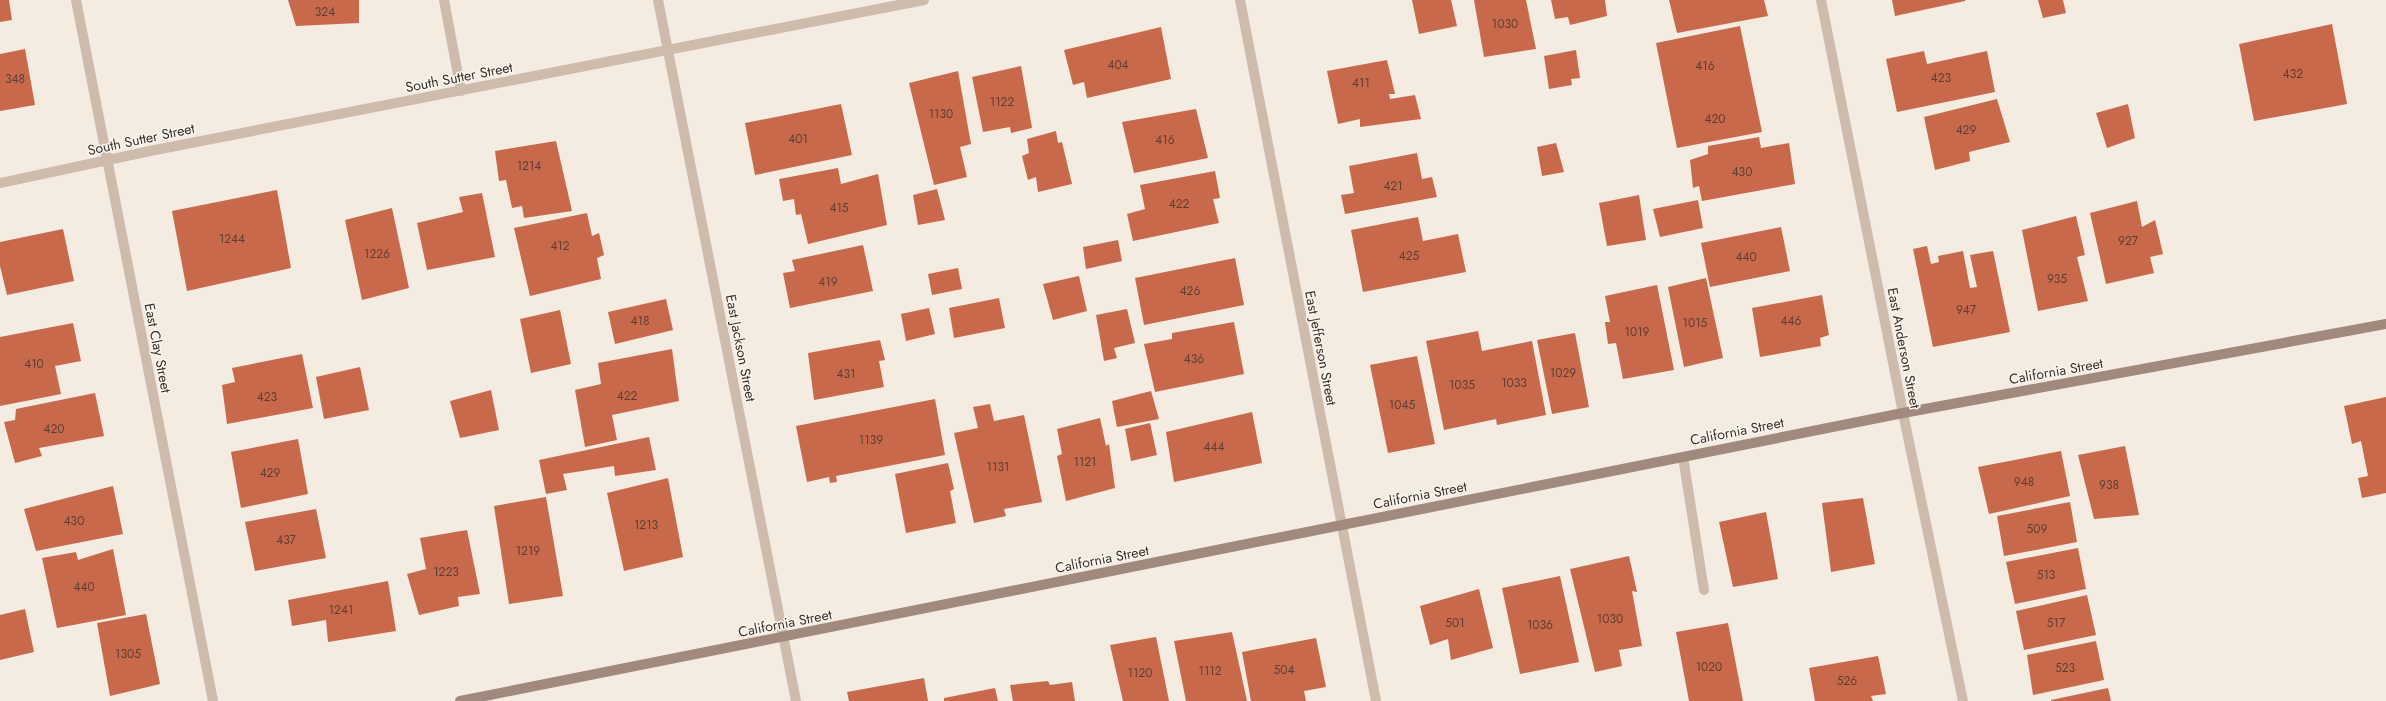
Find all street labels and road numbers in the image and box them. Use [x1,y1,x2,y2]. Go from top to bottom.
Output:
street label: South Sutter Street [404,57,515,97]
street label: South Sutter Street [86,118,197,160]
street label: East Anderson Street [1882,286,1926,411]
street label: East Jefferson Street [1300,289,1342,408]
street label: East Jackson Street [721,293,761,404]
street label: East Clay Street [140,301,177,395]
street label: California Street [2008,353,2105,389]
street label: California Street [1688,412,1786,450]
street label: California Street [1371,476,1469,514]
street label: California Street [1053,540,1151,578]
street label: California Street [736,604,834,642]

